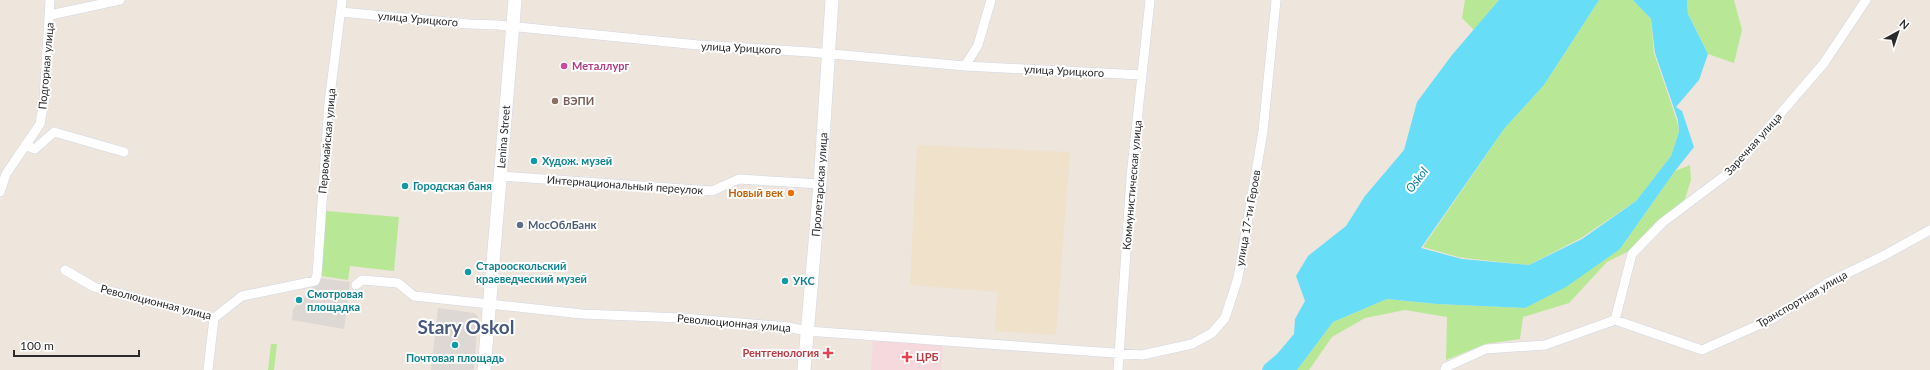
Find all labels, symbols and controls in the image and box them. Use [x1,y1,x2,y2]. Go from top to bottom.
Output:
street label: улица Урицкого [377,9,459,28]
north arrow [1878,12,1918,52]
text: N [1897,16,1912,32]
street label: Подгорная улица [35,22,56,110]
street label: улица Урицкого [701,39,781,56]
place label: Металлург [572,59,629,72]
marker: Металлург [559,61,569,71]
street label: улица Урицкого [1024,62,1104,79]
street label: Первомайская улица [315,88,338,194]
place label: ВЭПИ [563,94,594,107]
marker: ВЭПИ [550,96,560,106]
street label: Lenina Street [494,105,512,169]
street label: Заречная улица [1721,110,1784,177]
street label: Коммунистическая улица [1119,120,1144,250]
street label: Пролетарская улица [808,132,829,237]
place label: Худож. музей [542,154,612,167]
marker: Худож. музей [529,156,539,166]
water label: Oskol [1402,164,1431,195]
street label: улица 17-ти Героев [1233,169,1262,267]
street label: Интернациональный переулок [546,173,704,196]
place label: Городская баня [413,179,492,192]
marker: Городская баня [400,181,410,191]
place label: Новый век [728,186,783,199]
marker: Новый век [786,188,796,198]
place label: МосОблБанк [528,218,596,231]
marker: МосОблБанк [515,220,525,230]
place label: Старооскольский краеведческий музей [476,259,587,285]
marker: Старооскольский краеведческий музей [463,267,473,277]
street label: Транспортная улица [1754,267,1849,330]
place label: УКС [792,274,815,287]
marker: УКС [780,276,790,286]
street label: Революционная улица [99,281,213,322]
place label: Смотровая площадка [307,287,363,313]
marker: Смотровая площадка [294,295,304,305]
street label: Революционная улица [677,311,791,334]
district label: Stary Oskol [418,315,514,338]
scale bar [14,332,139,358]
text: 100 m [20,338,54,353]
marker: Почтовая площадь [450,340,460,350]
place label: Рентгенология [742,346,819,359]
marker: Рентгенология [822,347,834,359]
place label: ЦРБ [916,350,939,363]
place label: Почтовая площадь [406,351,505,364]
marker: ЦРБ [901,351,913,363]

